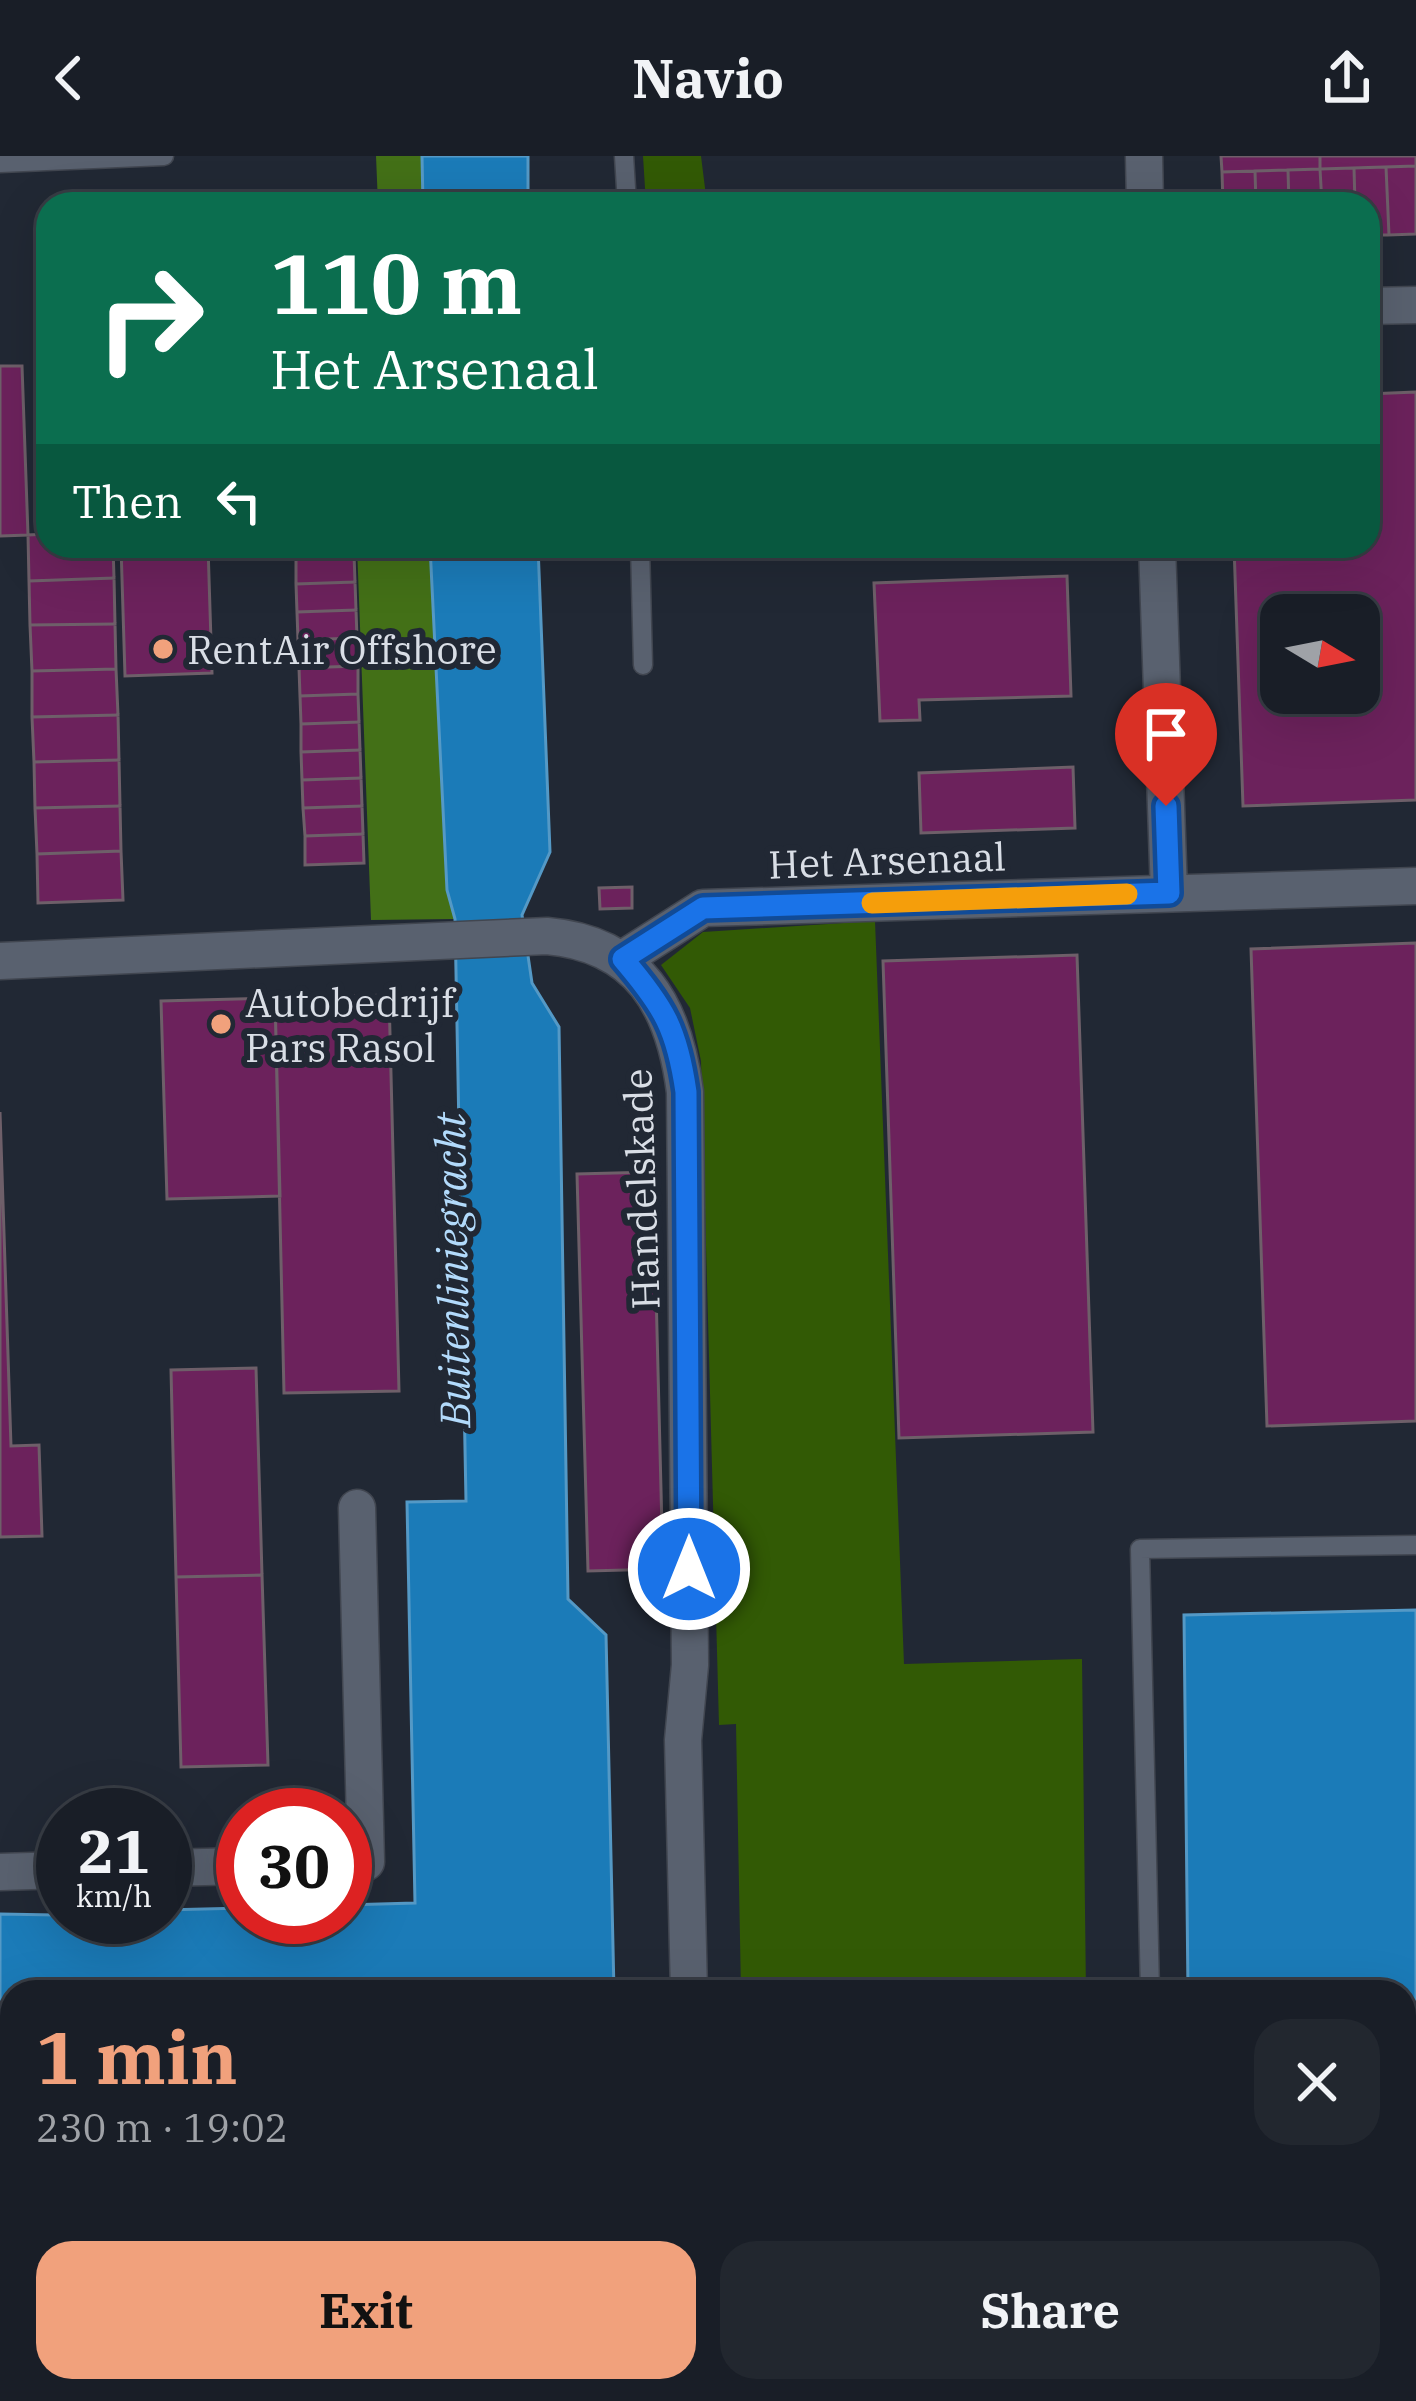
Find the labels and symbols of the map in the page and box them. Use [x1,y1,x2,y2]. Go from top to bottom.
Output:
north arrow [1260,594,1380,714]
place label: RentAir Offshore [187,624,497,675]
marker: RentAir Offshore [150,636,176,662]
pin [1115,683,1217,806]
street label: Het Arsenaal [767,830,1007,890]
place label: Autobedrijf Pars Rasol [245,977,457,1073]
marker: Autobedrijf Pars Rasol [208,1011,234,1037]
street label: Handelskade [611,1068,671,1310]
water label: Buitenliniegracht [422,1111,482,1429]
position arrow [626,1506,752,1632]
speed limit sign: 30 [216,1788,372,1944]

